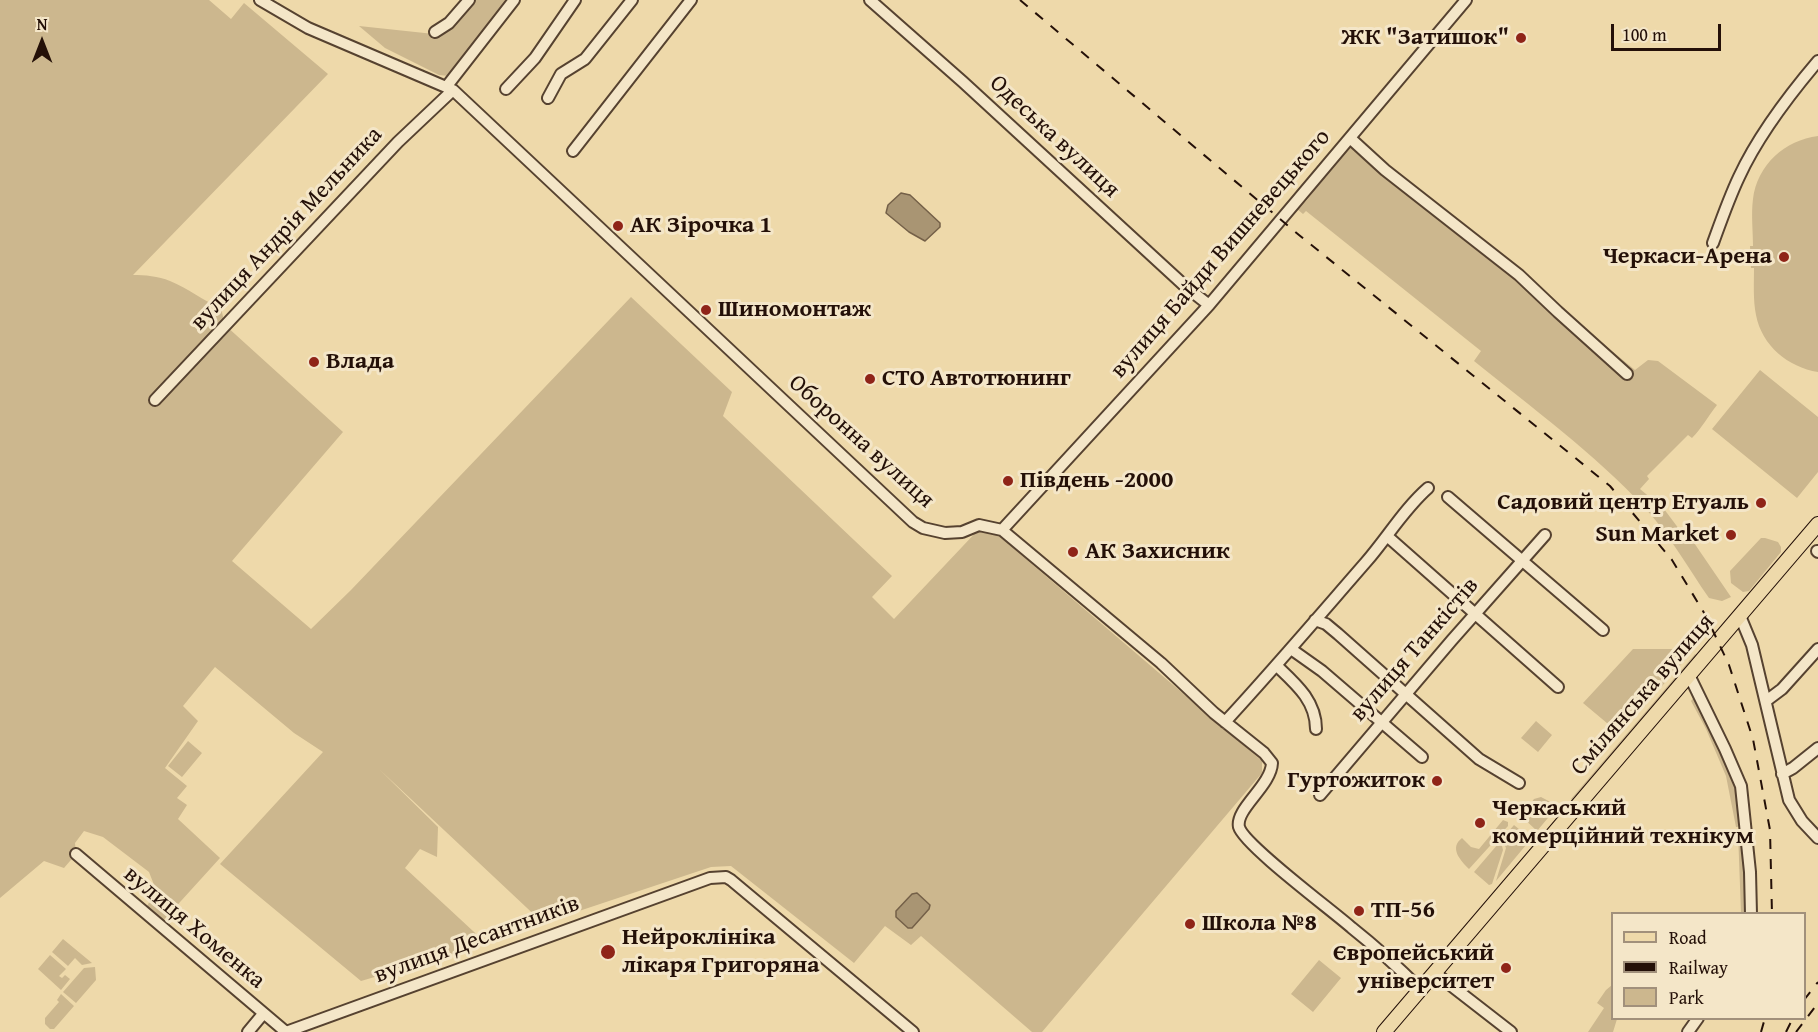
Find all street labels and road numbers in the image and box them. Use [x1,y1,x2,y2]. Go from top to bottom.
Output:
street label: Одеська вулиця [983,69,1125,205]
street label: вулиця Андрія Мельника [185,121,389,337]
street label: вулиця Байди Вишневецького [1105,124,1337,384]
street label: Оборонна вулиця [782,369,940,515]
street label: вулиця Танкістів [1345,572,1485,728]
street label: Смілянська вулиця [1565,608,1721,782]
street label: вулиця Хоменка [117,860,271,996]
street label: вулиця Десантників [371,890,583,990]

